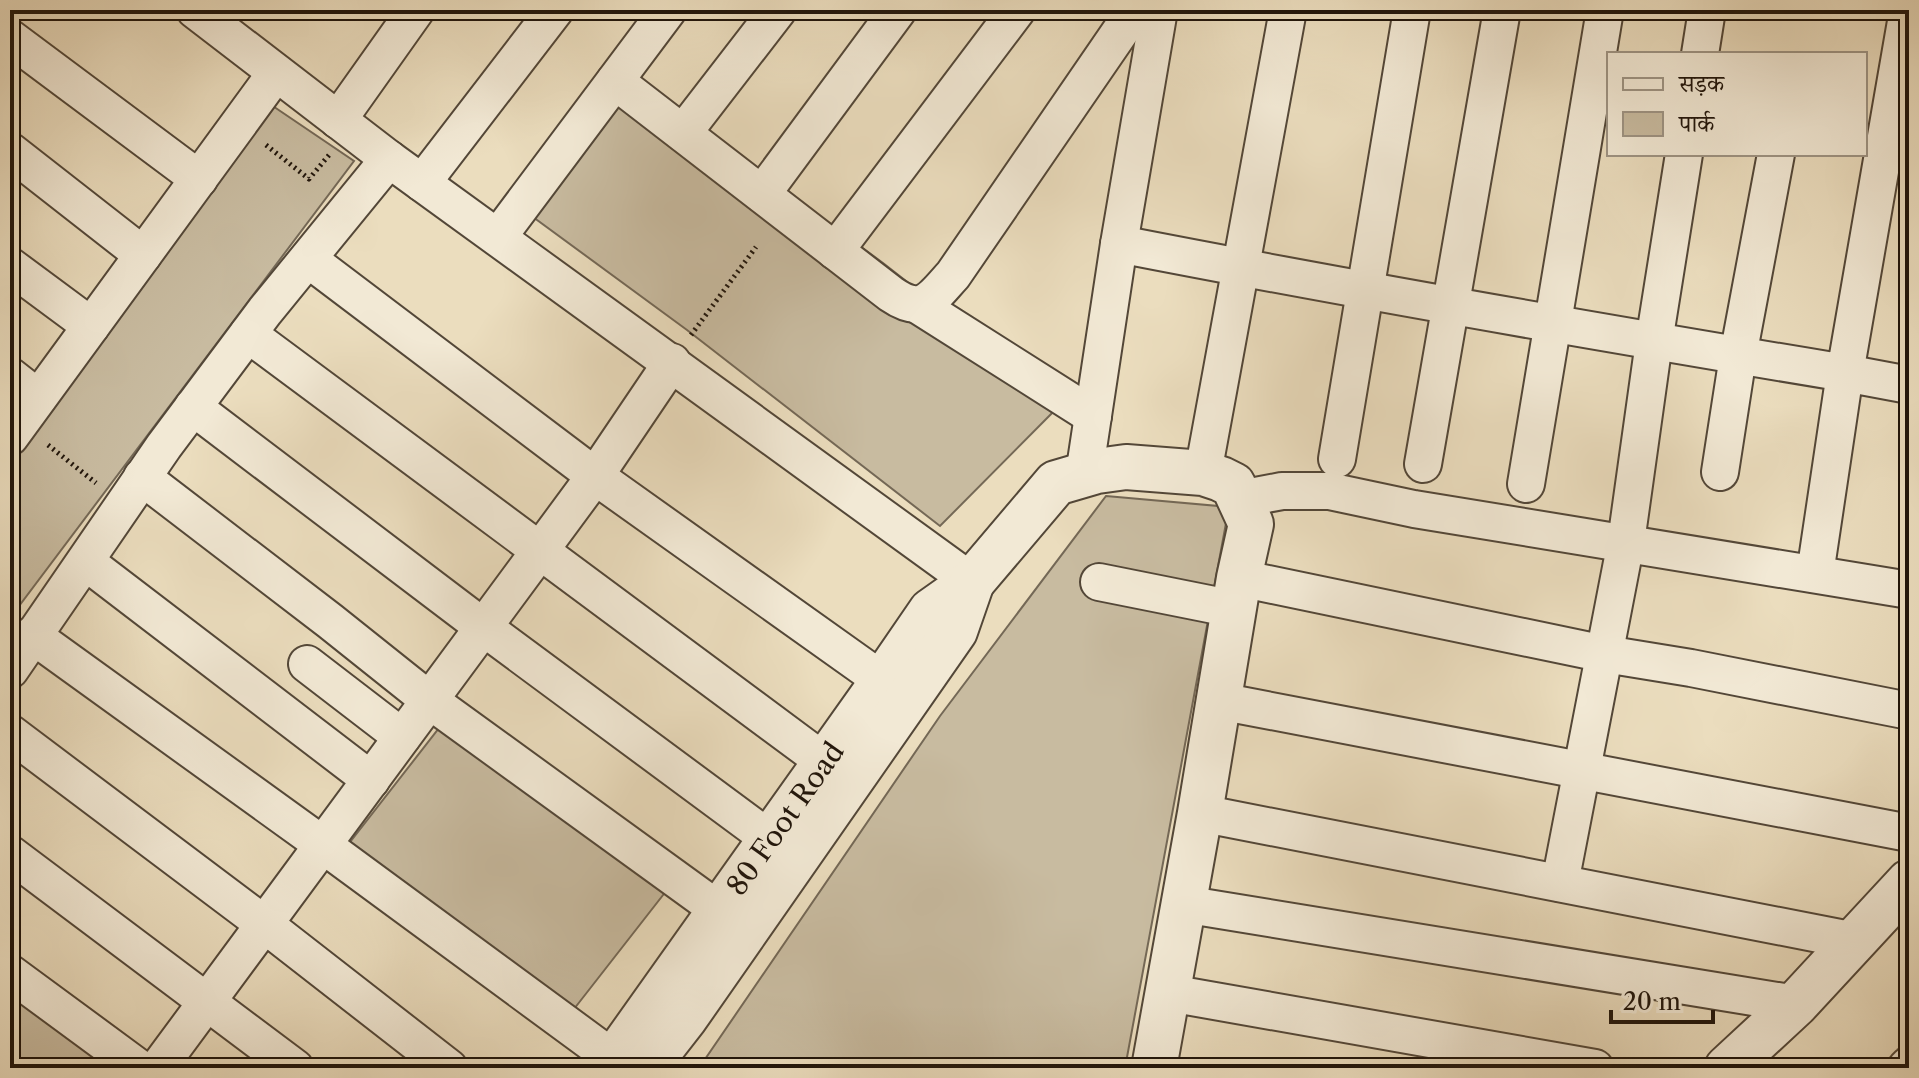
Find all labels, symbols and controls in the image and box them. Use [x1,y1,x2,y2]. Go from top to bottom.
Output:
legend [1607,52,1867,156]
text: सड़क [1678,69,1726,98]
text: पार्क [1678,109,1716,138]
street label: 80 Foot Road [719,735,851,902]
scale bar [1611,974,1713,1024]
text: 20 m [1623,987,1681,1016]

